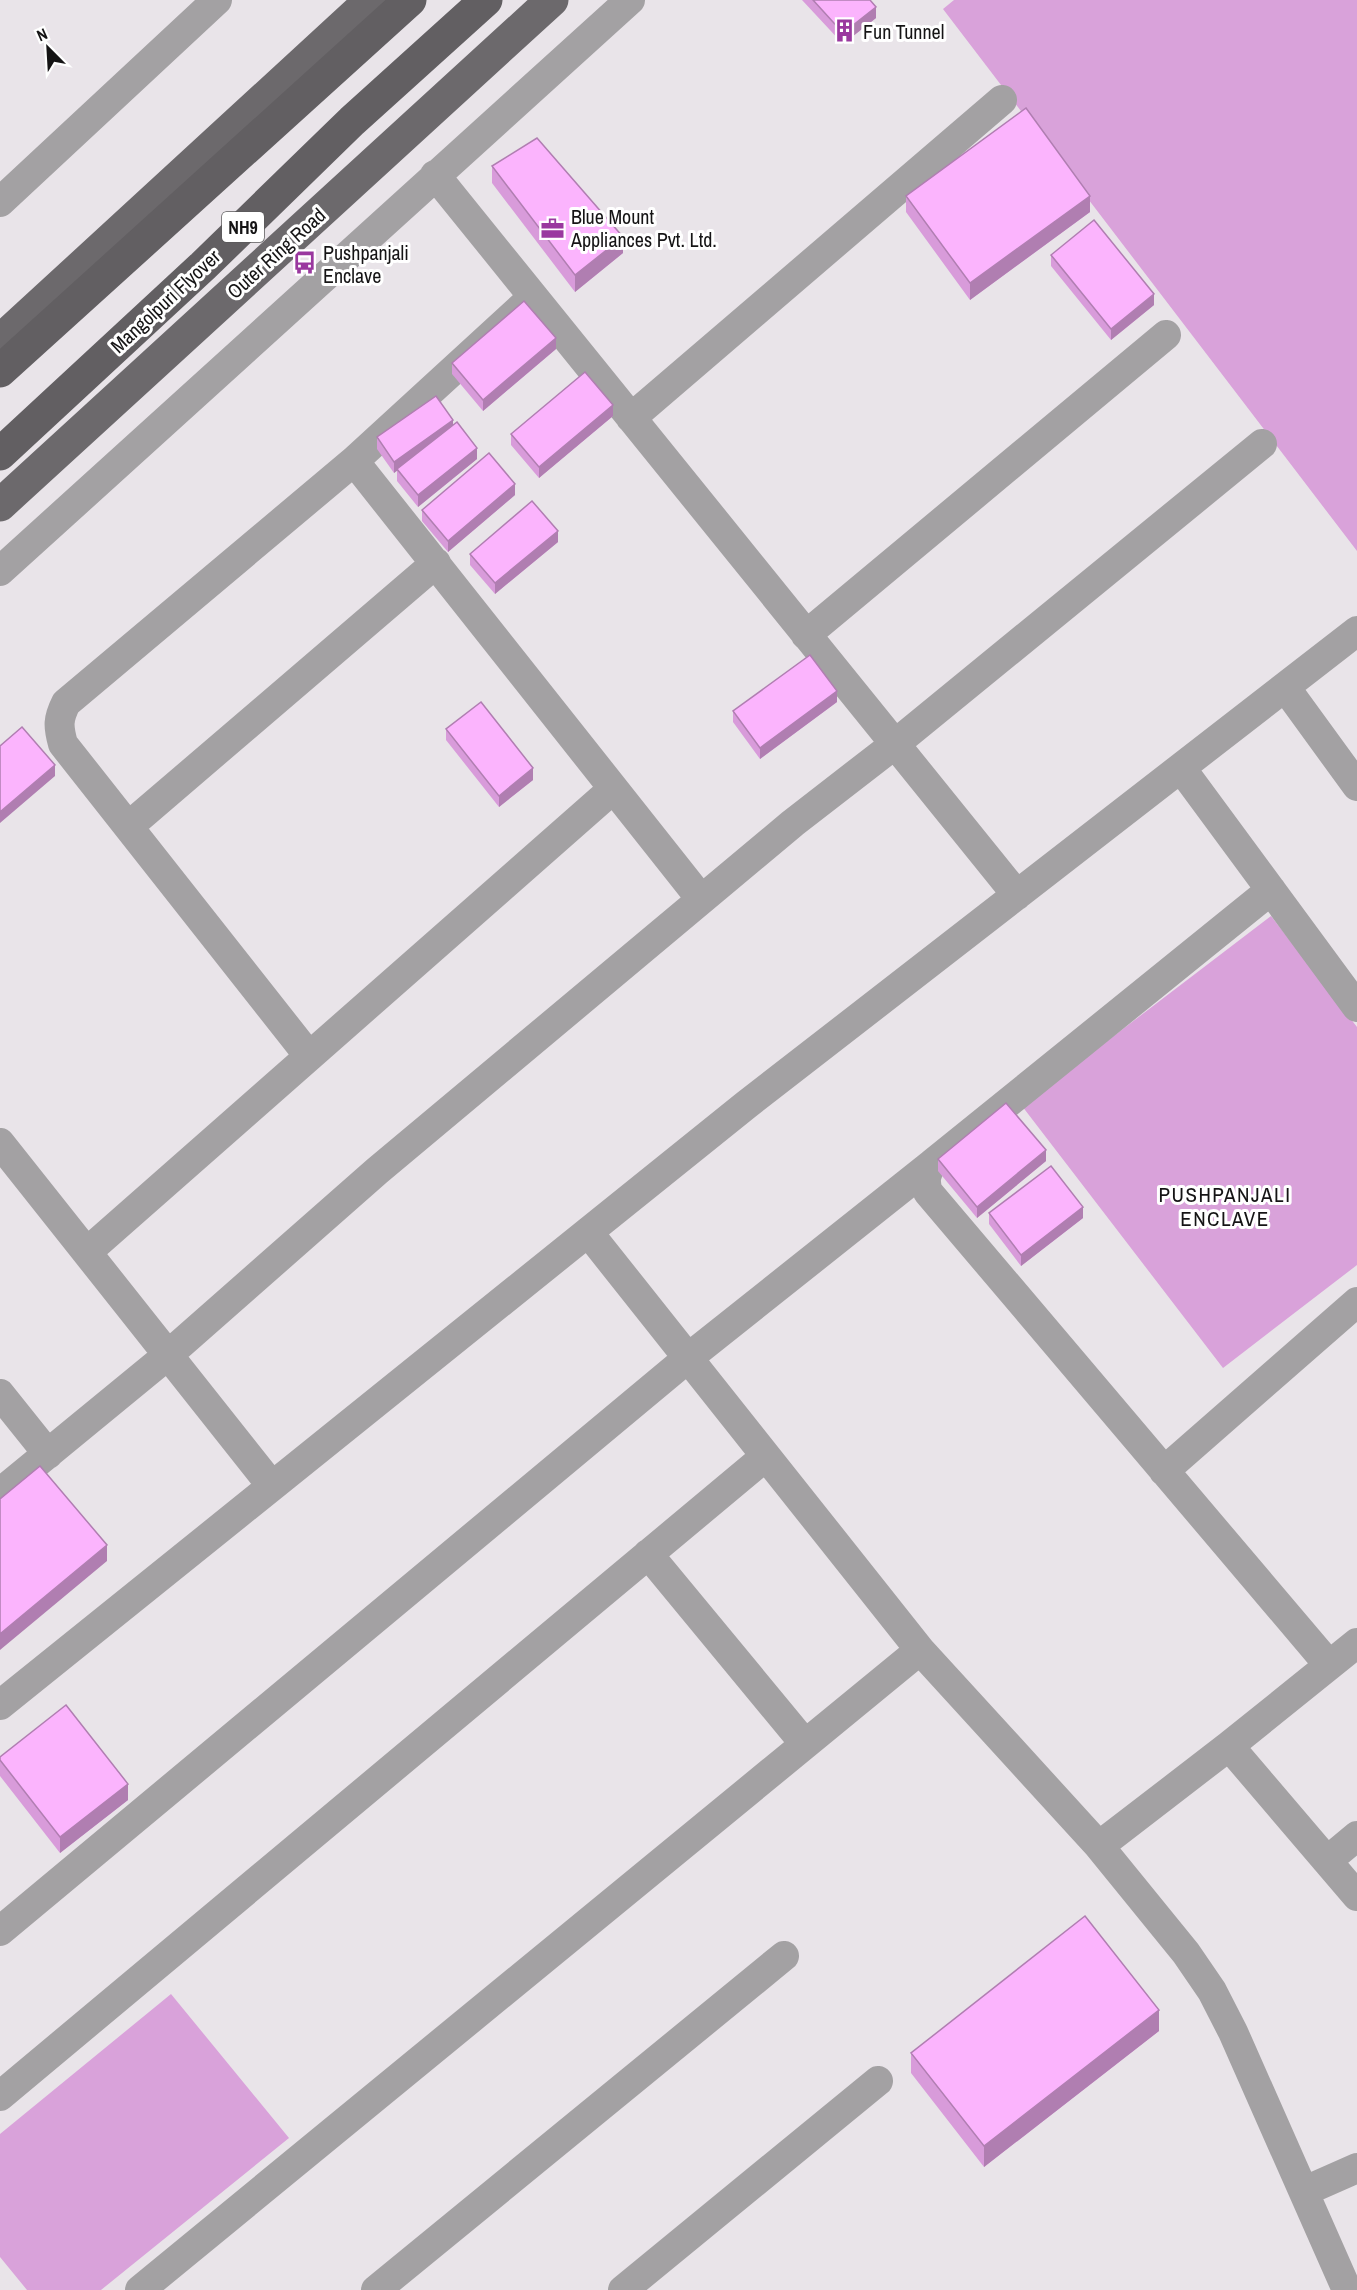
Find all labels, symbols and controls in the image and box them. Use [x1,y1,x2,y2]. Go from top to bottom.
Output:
north arrow [18,18,78,78]
building icon: Fun Tunnel [832,18,858,44]
place label: Fun Tunnel [863,18,944,45]
text: N [33,22,51,46]
street label: Outer Ring Road [221,201,331,305]
place label: Blue Mount Appliances Pvt. Ltd. [570,203,717,253]
road number: NH9 [222,212,264,242]
office icon: Blue Mount Appliances Pvt. Ltd. [540,215,566,241]
place label: Pushpanjali Enclave [323,239,409,289]
street label: Mangolpuri Flyover [104,243,226,359]
bus stop icon: Pushpanjali Enclave [292,250,318,276]
district label: PUSHPANJALI ENCLAVE [1159,1180,1291,1233]

